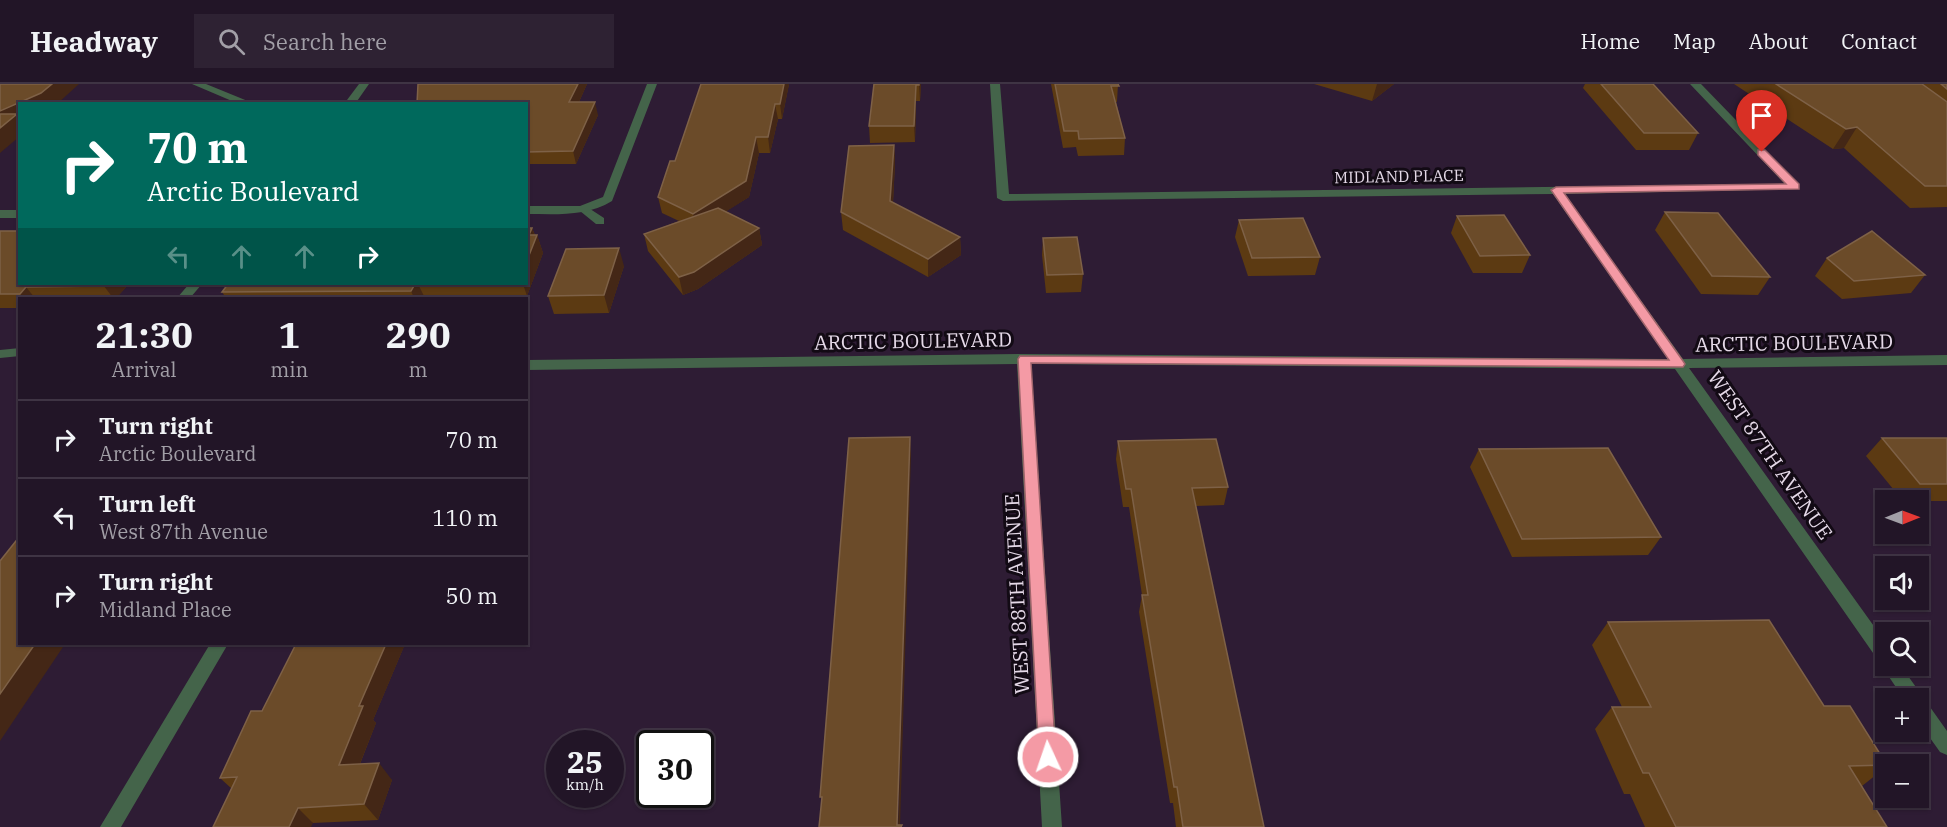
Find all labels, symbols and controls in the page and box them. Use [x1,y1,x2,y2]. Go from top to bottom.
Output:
search box [194,14,614,68]
text: Headway [30,23,158,60]
icon: search [215,25,248,58]
text: Search here [263,27,387,56]
text: Home [1580,27,1640,55]
text: Map [1673,27,1716,55]
text: About [1749,27,1808,55]
text: Contact [1841,27,1917,55]
pin [1736,90,1787,152]
icon: arrive [1745,99,1778,132]
text: 70 m [147,120,248,175]
icon: right [48,126,126,204]
street label: MIDLAND PLACE [1334,165,1464,187]
text: Arctic Boulevard [147,173,359,208]
icon: left [162,240,195,273]
icon: ahead [225,240,258,273]
icon: ahead [288,240,321,273]
icon: right [351,240,384,273]
text: 21:30 [95,311,193,358]
text: 1 [278,311,300,358]
text: 290 [386,311,451,358]
street label: ARCTIC BOULEVARD [814,325,1012,356]
street label: ARCTIC BOULEVARD [1695,327,1893,358]
text: Arrival [112,356,177,383]
text: min [270,356,308,383]
text: m [409,356,428,383]
street label: WEST 87TH AVENUE [1702,365,1839,545]
text: Turn right [99,411,213,440]
icon: right [48,423,81,456]
text: 70 m [446,425,498,454]
text: Arctic Boulevard [99,440,256,467]
text: Turn left [99,489,195,518]
north arrow [1875,490,1929,544]
map controls [1875,490,1929,808]
street label: WEST 88TH AVENUE [998,493,1035,695]
icon: left [48,501,81,534]
text: 110 m [432,503,498,532]
text: West 87th Avenue [99,518,268,545]
button: sound [1875,556,1929,610]
text: Turn right [99,567,213,596]
icon: right [48,579,81,612]
text: 50 m [446,581,498,610]
text: Midland Place [99,596,232,623]
button: search [1875,622,1929,676]
button: + [1875,688,1929,742]
position arrow [1016,725,1080,789]
speed limit sign: 30 [636,730,714,808]
text: 25 [567,742,603,781]
button: − [1875,754,1929,808]
text: km/h [566,775,604,794]

